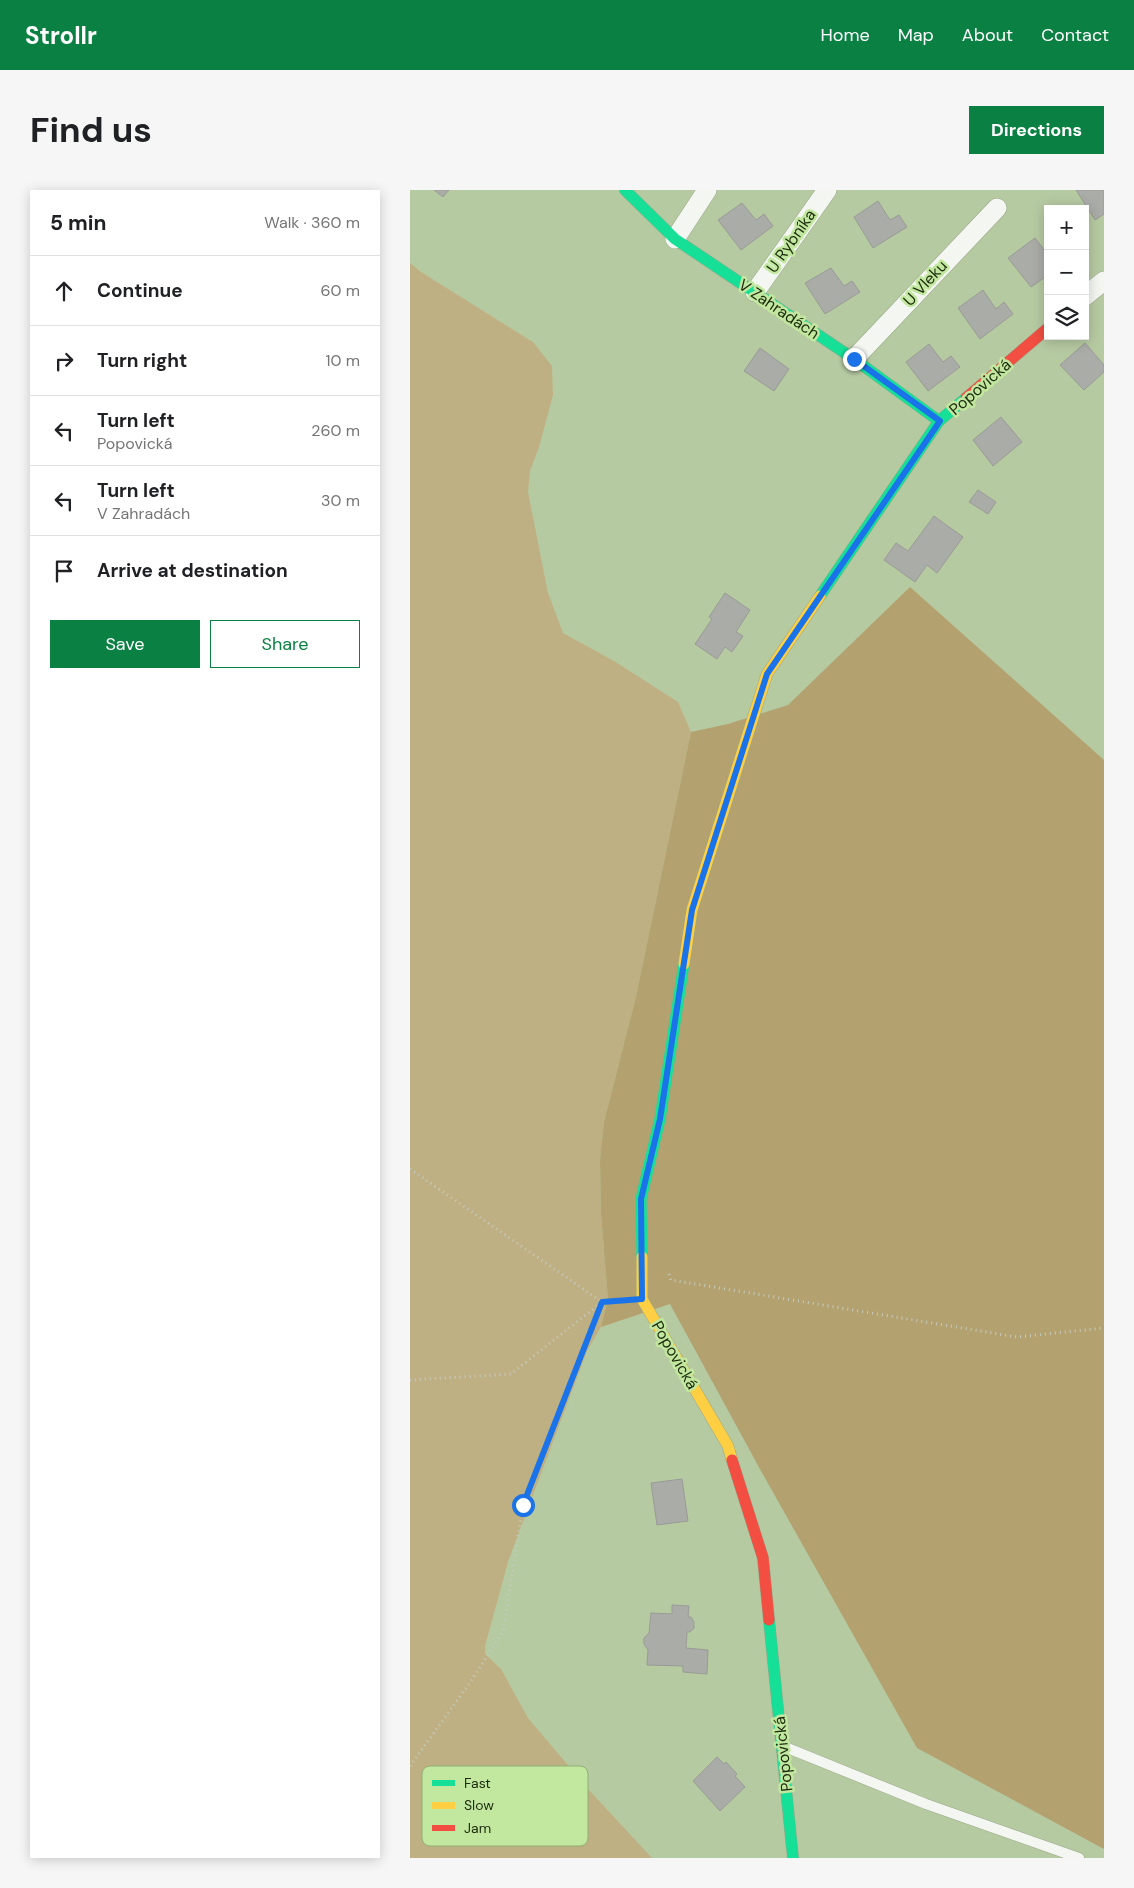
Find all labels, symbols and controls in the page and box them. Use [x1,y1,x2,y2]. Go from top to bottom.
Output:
text: Strollr [25,20,97,51]
text: Home [820,23,870,47]
text: Map [898,23,934,47]
text: About [962,23,1013,47]
text: Contact [1041,23,1109,47]
button: Directions [969,106,1104,154]
text: Find us [30,107,152,153]
street label: U Rybníka [762,205,820,277]
map controls [1044,205,1089,340]
button: + [1044,205,1089,250]
text: 5 min [50,209,106,237]
text: Walk · 360 m [264,212,360,233]
button: − [1044,250,1089,295]
street label: U Vleku [898,256,952,310]
street label: V Zahradách [734,274,824,344]
icon: ahead [50,277,78,305]
text: Continue [97,278,183,303]
text: 60 m [320,280,360,301]
button: layers [1044,295,1089,340]
icon: right [50,347,78,375]
text: Turn right [97,348,187,373]
route end [843,348,866,371]
text: 10 m [326,350,360,371]
street label: Popovická [945,354,1015,420]
text: Turn left [97,408,175,433]
icon: left [50,417,78,445]
text: 260 m [311,420,360,441]
text: Popovická [97,433,173,454]
text: Turn left [97,478,175,503]
icon: left [50,487,78,515]
text: 30 m [321,490,360,511]
text: V Zahradách [97,503,190,524]
icon: arrive [50,557,78,585]
text: Arrive at destination [97,558,288,583]
button: Save [50,620,200,668]
button: Share [210,620,360,668]
street label: Popovická [647,1317,703,1393]
route start [512,1494,535,1517]
street label: Popovická [769,1715,797,1793]
legend [422,1766,588,1846]
text: Fast [464,1774,491,1792]
text: Slow [464,1796,494,1814]
text: Jam [464,1819,491,1837]

